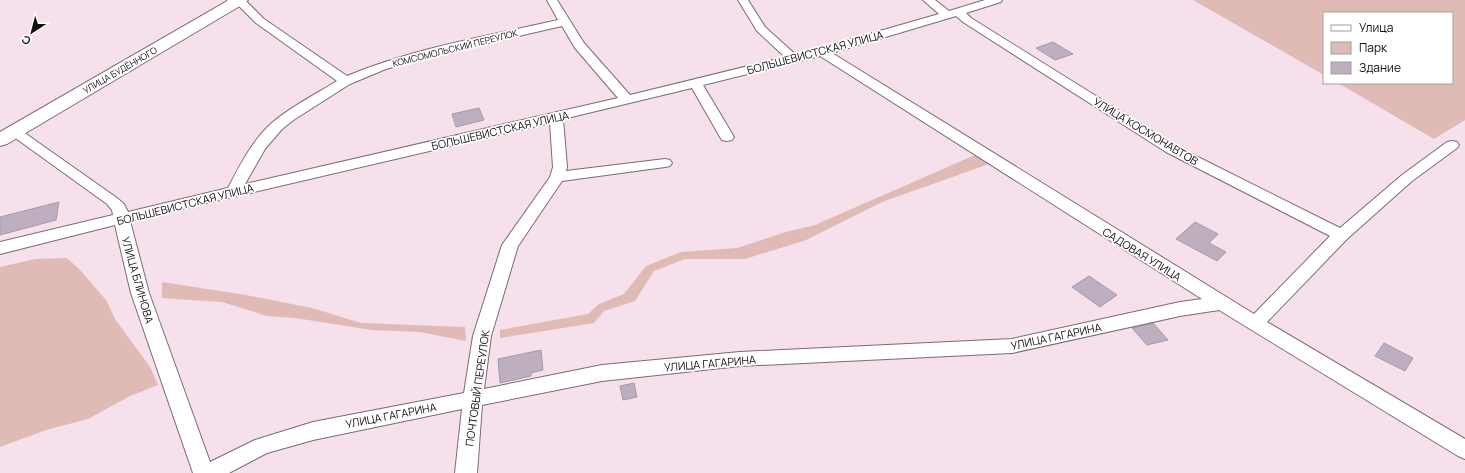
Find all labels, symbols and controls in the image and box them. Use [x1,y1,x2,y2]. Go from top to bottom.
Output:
north arrow [12,12,52,52]
legend [1323,12,1453,84]
text: Улица [1359,19,1393,36]
street label: КОМСОМОЛЬСКИЙ ПЕРЕУЛОК [391,26,520,70]
street label: БОЛЬШЕВИСТСКАЯ УЛИЦА [745,27,885,77]
text: С [18,32,34,49]
text: Парк [1359,39,1388,56]
street label: УЛИЦА БУДЁННОГО [81,43,160,97]
text: Здание [1359,59,1401,76]
street label: УЛИЦА КОСМОНАВТОВ [1091,94,1201,168]
street label: БОЛЬШЕВИСТСКАЯ УЛИЦА [430,107,570,153]
street label: БОЛЬШЕВИСТСКАЯ УЛИЦА [115,180,255,228]
street label: САДОВАЯ УЛИЦА [1100,224,1184,284]
street label: УЛИЦА БЛИНОВА [118,235,158,325]
street label: УЛИЦА ГАГАРИНА [1009,319,1103,353]
street label: ПОЧТОВЫЙ ПЕРЕУЛОК [461,328,493,447]
street label: УЛИЦА ГАГАРИНА [663,352,757,374]
street label: УЛИЦА ГАГАРИНА [344,399,438,431]

